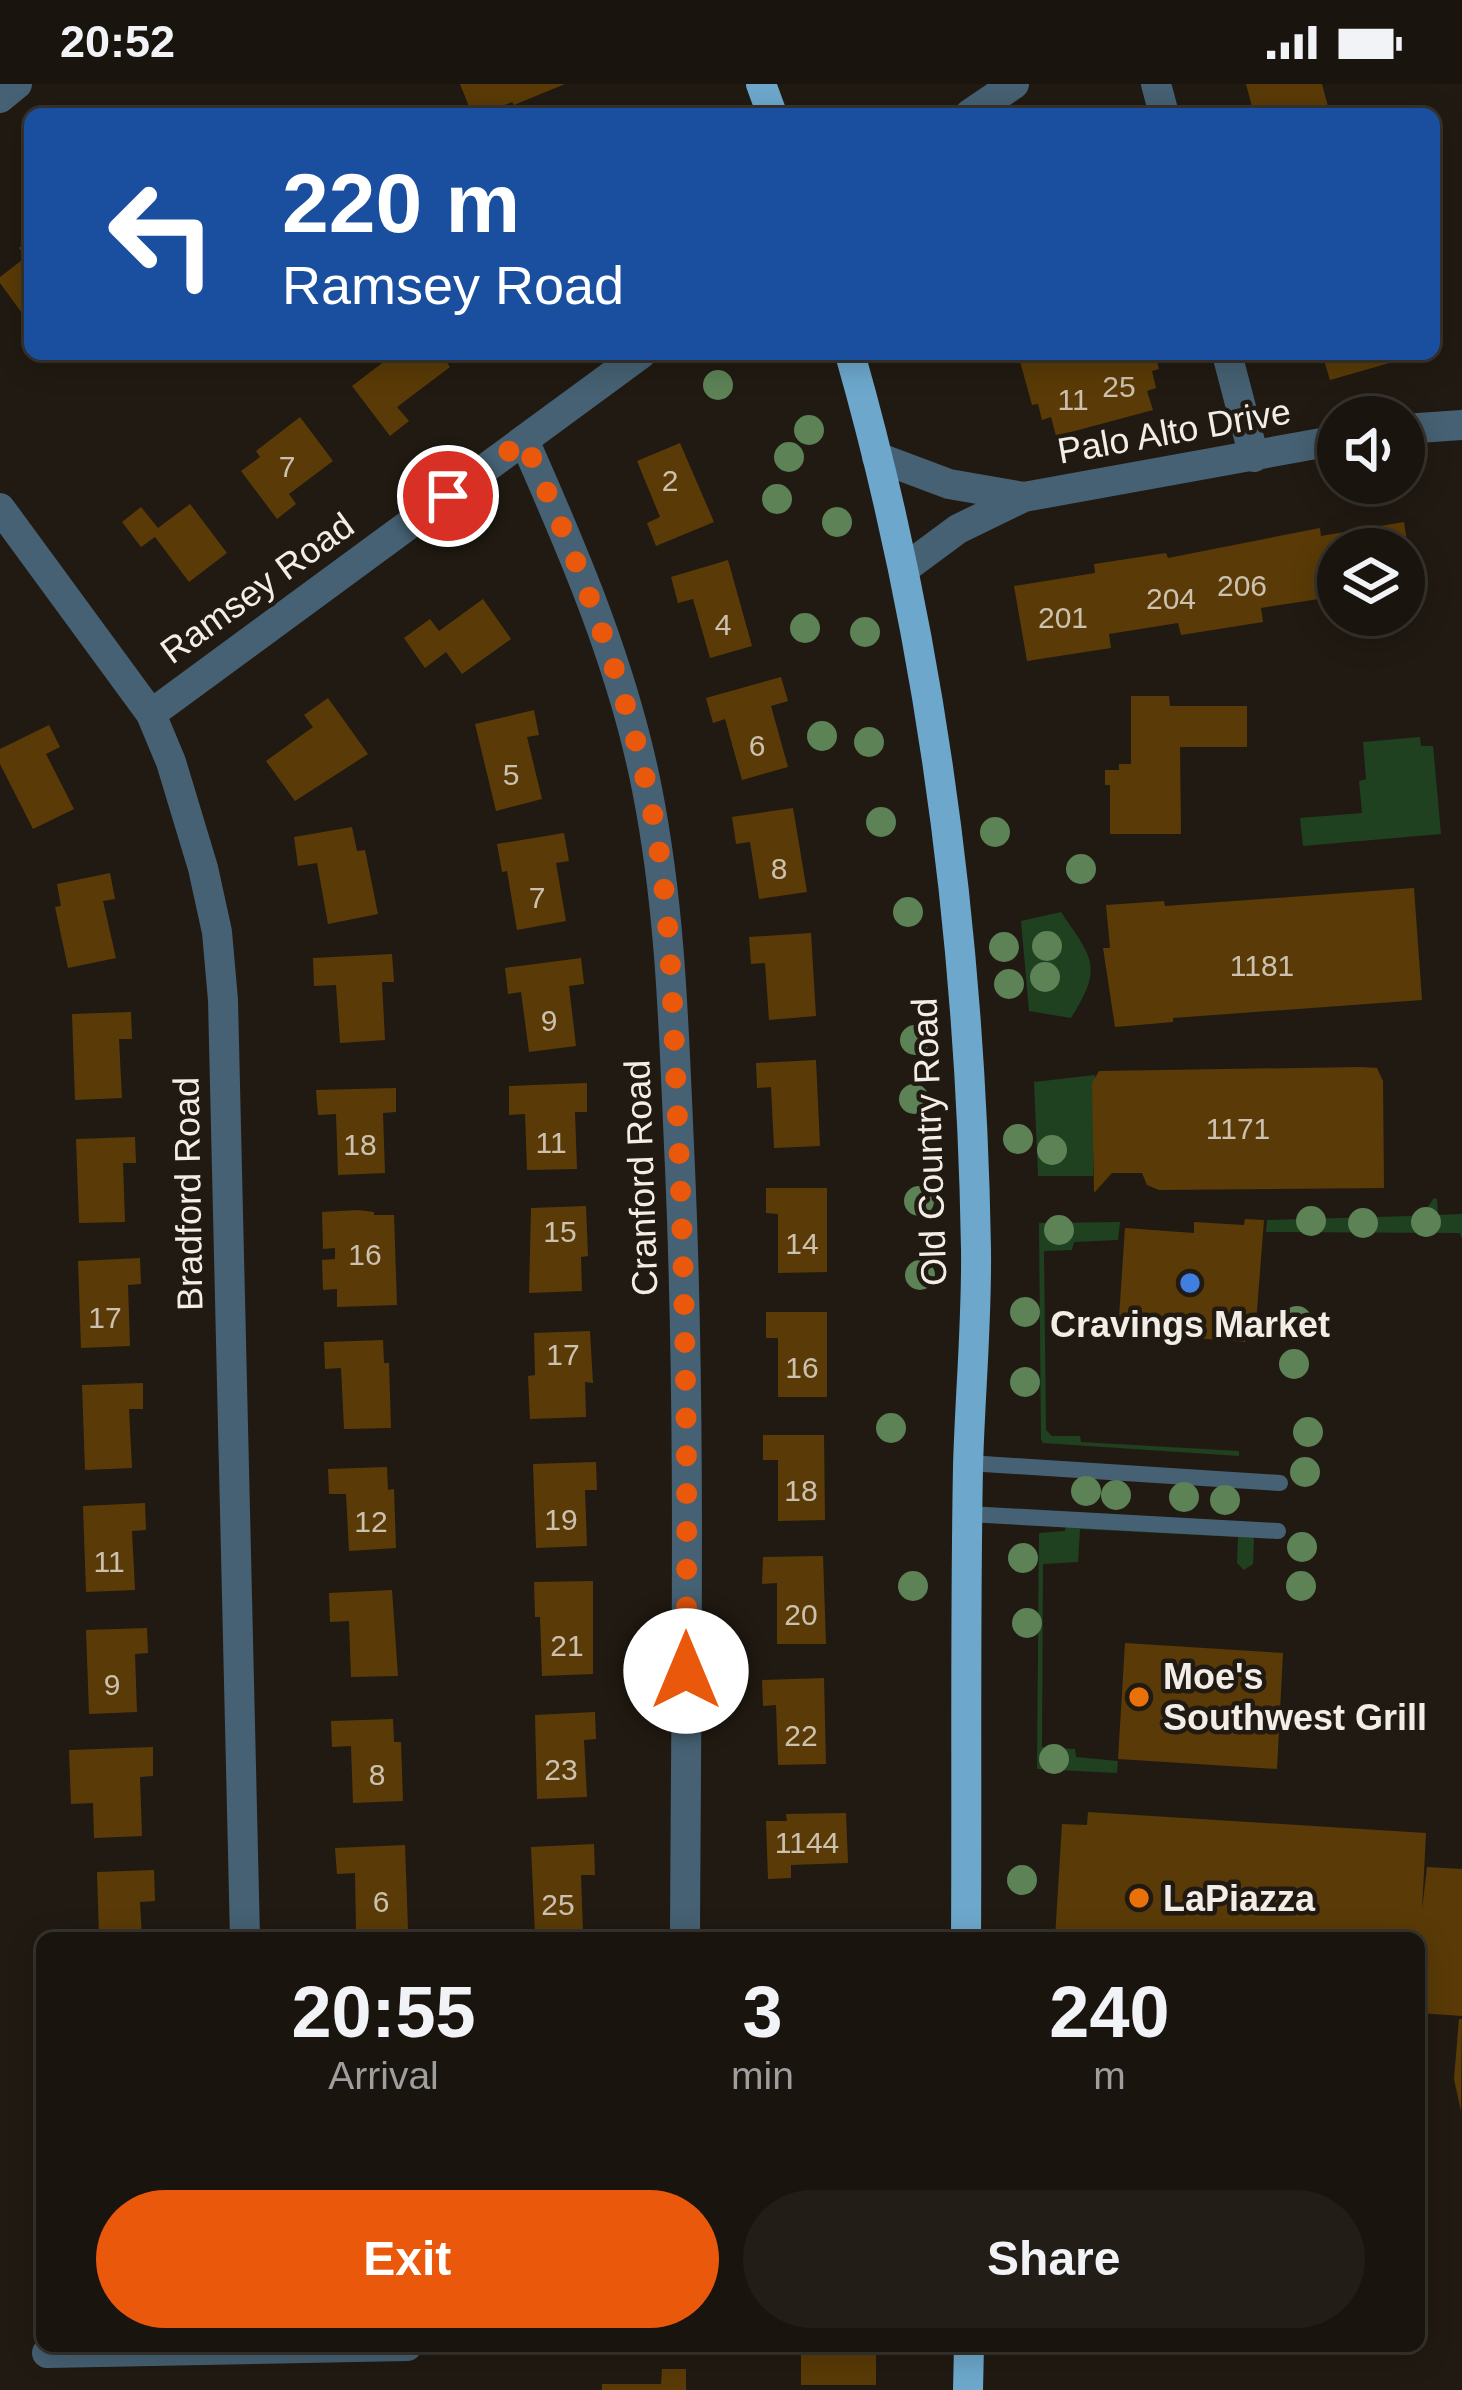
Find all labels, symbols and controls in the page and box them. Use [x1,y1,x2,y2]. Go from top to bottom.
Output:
text: 20:52 [60,16,175,67]
icon: left [84,156,240,312]
text: 220 m [282,156,520,250]
text: Ramsey Road [282,255,624,315]
house number: 25 [1102,370,1136,403]
house number: 11 [1057,383,1089,416]
street label: Palo Alto Drive [1054,390,1294,472]
map controls [1317,396,1425,636]
button: sound [1317,396,1425,504]
pin [397,445,499,547]
house number: 7 [279,450,295,483]
icon: arrive [415,463,481,529]
house number: 2 [662,464,678,497]
street label: Ramsey Road [153,504,361,672]
button: layers [1317,528,1425,636]
house number: 206 [1217,569,1267,602]
house number: 204 [1146,582,1196,615]
house number: 201 [1038,601,1088,634]
house number: 4 [715,608,731,641]
house number: 6 [749,729,765,762]
house number: 5 [503,758,519,791]
house number: 8 [771,852,787,885]
house number: 7 [529,881,545,914]
house number: 1181 [1230,949,1294,982]
street label: Old Country Road [903,997,955,1287]
house number: 9 [541,1004,557,1037]
street label: Cranford Road [616,1059,666,1297]
street label: Bradford Road [165,1077,211,1311]
house number: 1171 [1206,1112,1270,1145]
house number: 11 [535,1126,567,1159]
house number: 18 [343,1128,377,1161]
house number: 15 [543,1215,577,1248]
house number: 14 [785,1227,819,1260]
house number: 16 [348,1238,382,1271]
marker: Cravings Market [1177,1270,1203,1296]
house number: 17 [88,1301,122,1334]
place label: Cravings Market [1050,1304,1330,1345]
house number: 17 [546,1338,580,1371]
house number: 16 [785,1351,819,1384]
house number: 18 [784,1474,818,1507]
house number: 19 [544,1503,578,1536]
house number: 12 [354,1505,388,1538]
house number: 11 [93,1545,125,1578]
house number: 20 [784,1598,818,1631]
position arrow [623,1608,749,1734]
house number: 21 [550,1629,584,1662]
place label: Moe's Southwest Grill [1163,1656,1427,1738]
house number: 9 [104,1668,120,1701]
marker: Moe's Southwest Grill [1126,1684,1152,1710]
house number: 22 [784,1719,818,1752]
house number: 23 [544,1753,578,1786]
house number: 8 [369,1758,385,1791]
house number: 1144 [775,1826,839,1859]
place label: LaPiazza [1163,1878,1316,1919]
house number: 6 [373,1885,389,1918]
marker: LaPiazza [1126,1885,1152,1911]
house number: 25 [541,1888,575,1921]
text: 20:55 [291,1972,476,2052]
text: 3 [742,1972,783,2052]
text: 240 [1049,1972,1170,2052]
text: Arrival [328,2054,439,2097]
text: min [731,2054,794,2097]
text: m [1093,2054,1126,2097]
button: Exit [96,2190,719,2328]
button: Share [743,2190,1365,2328]

